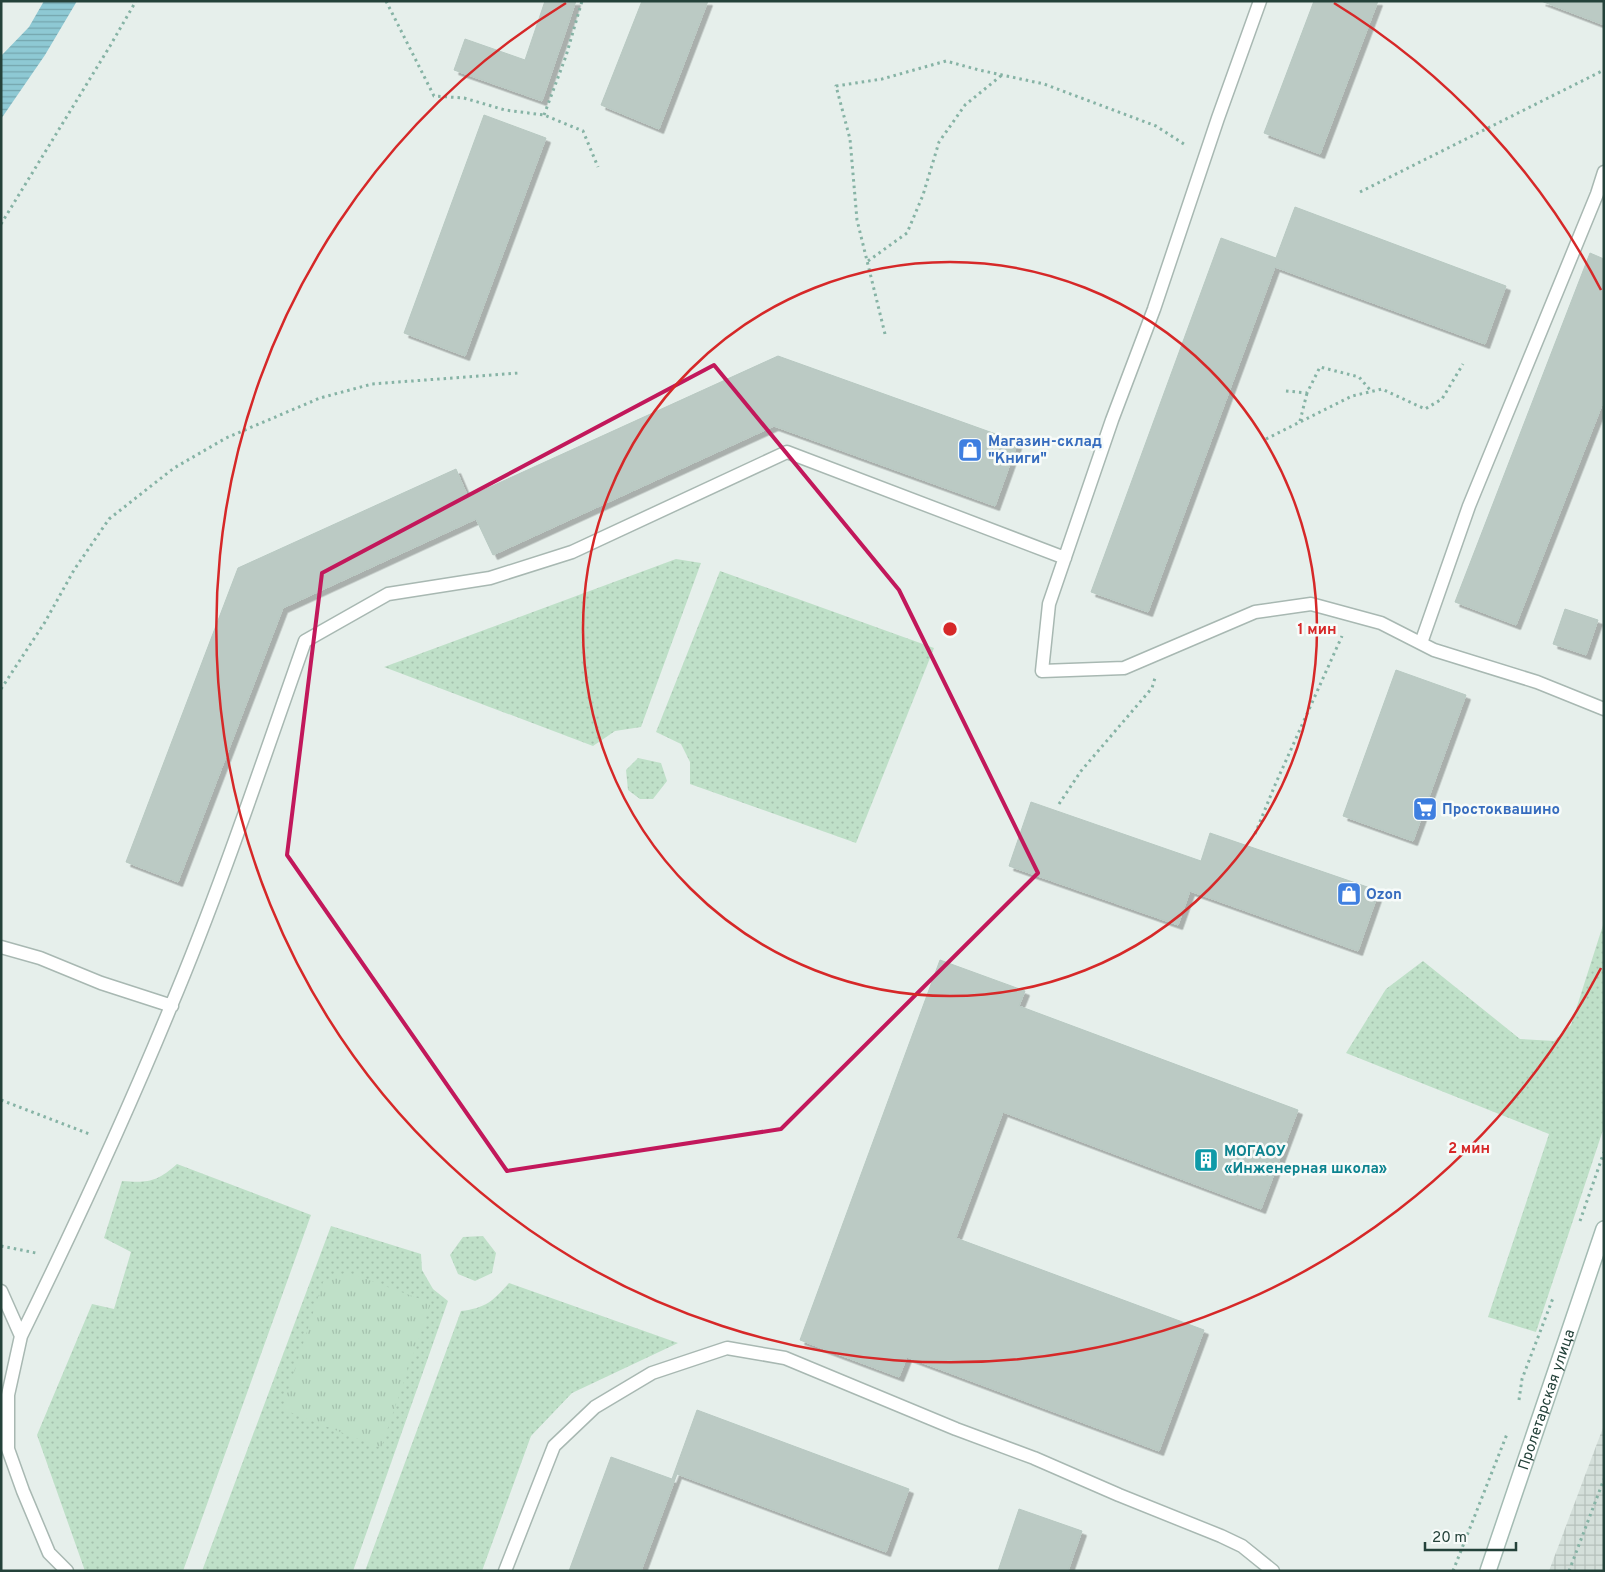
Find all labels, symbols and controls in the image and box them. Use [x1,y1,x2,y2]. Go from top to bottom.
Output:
place label: Магазин-склад "Книги" [988,433,1102,469]
shop icon: Магазин-склад "Книги" [957,437,983,463]
centre of rings [941,620,959,638]
text: 1 мин [1298,621,1336,640]
supermarket icon: Простоквашино [1412,796,1438,822]
place label: Простоквашино [1442,801,1560,820]
shop icon: Ozon [1336,881,1362,907]
place label: Ozon [1366,886,1402,905]
text: 2 мин [1448,1140,1490,1159]
place label: МОГАОУ «Инженерная школа» [1224,1143,1387,1179]
building icon: МОГАОУ «Инженерная школа» [1193,1147,1219,1173]
street label: Пролетарская улица [1515,1327,1580,1473]
scale bar [1425,1520,1516,1552]
text: 20 m [1432,1529,1467,1548]

